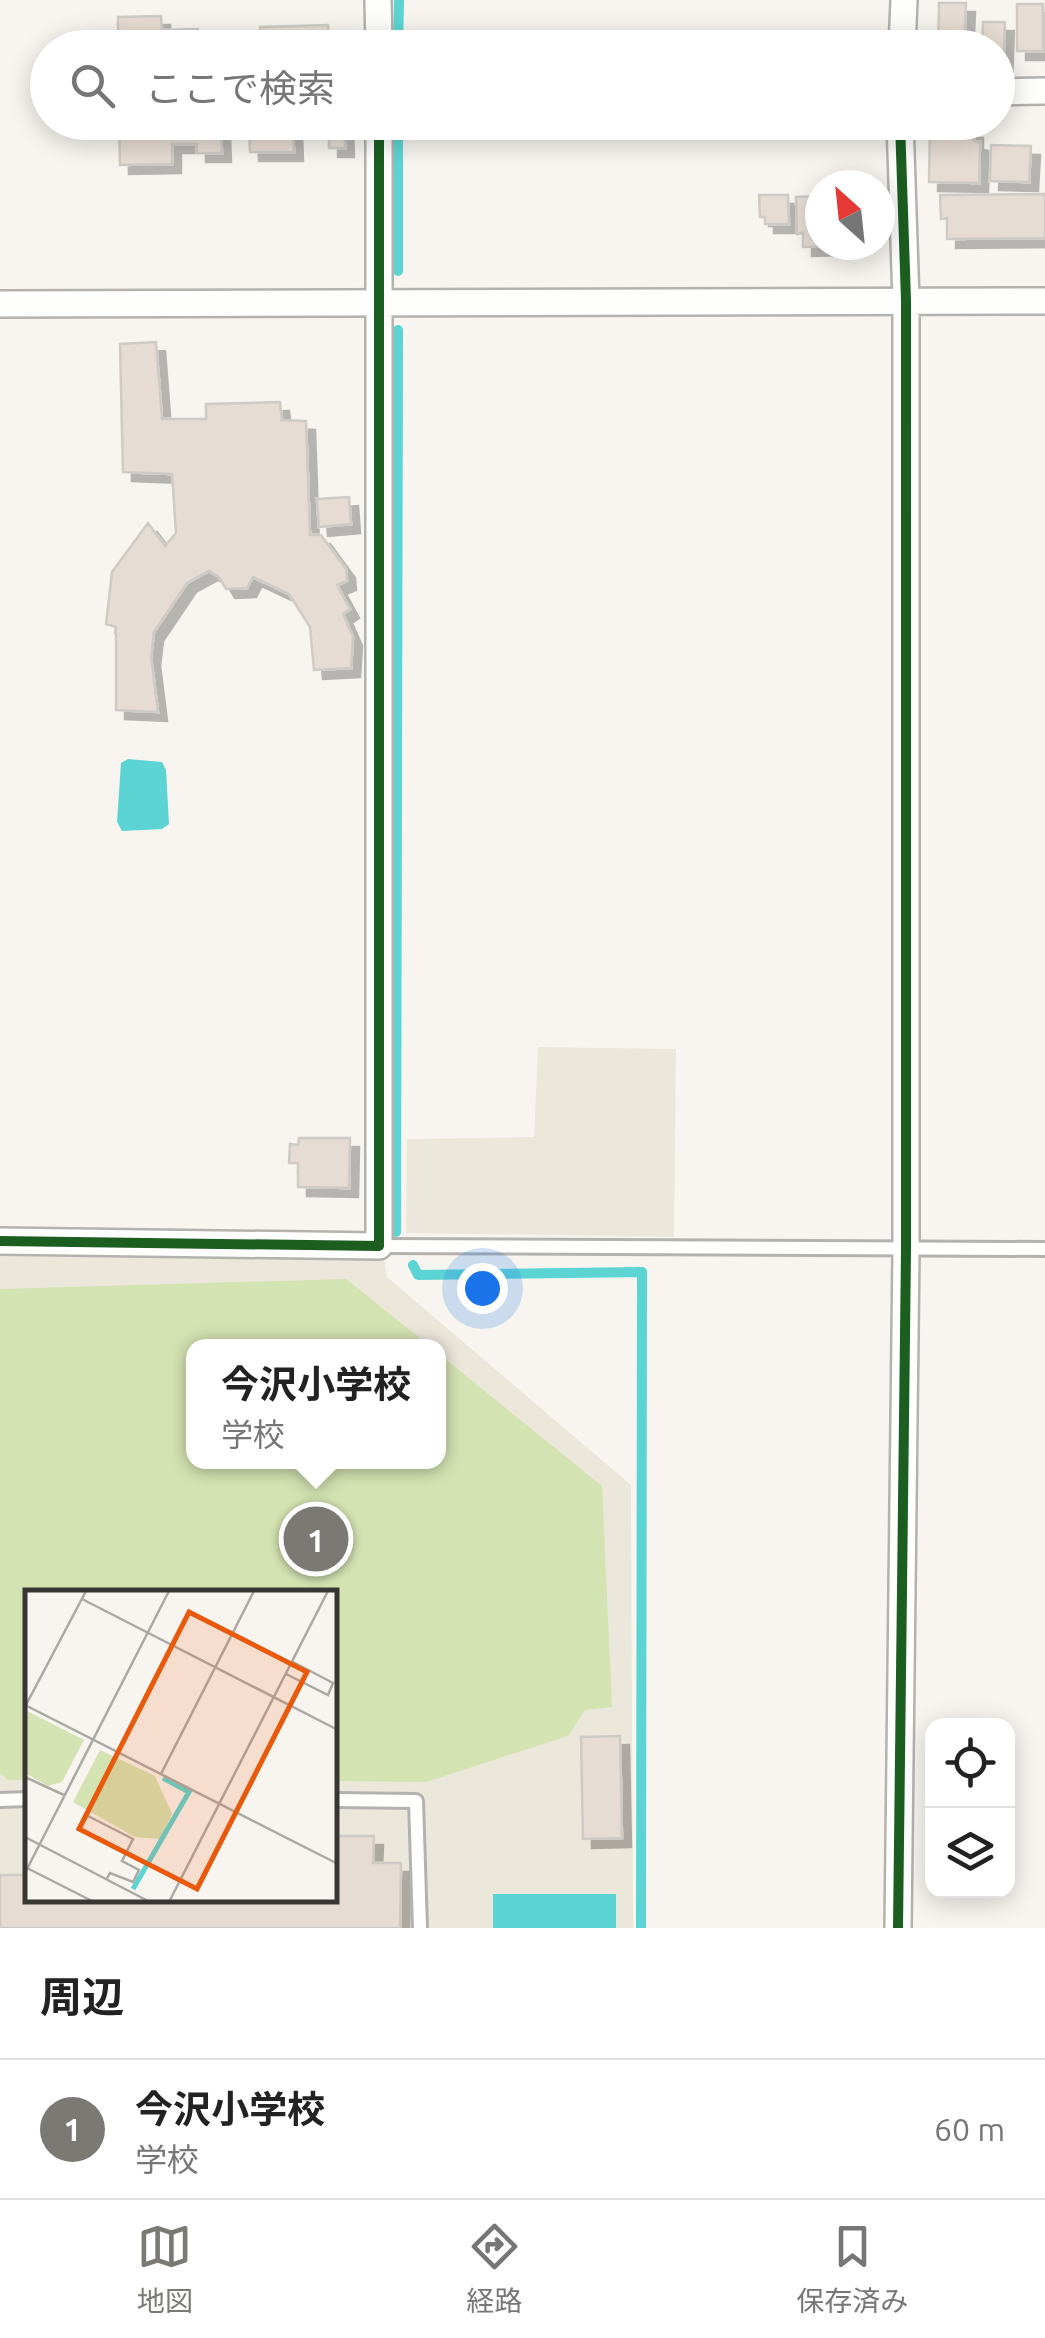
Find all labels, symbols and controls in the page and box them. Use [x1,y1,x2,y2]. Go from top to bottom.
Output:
search box [30,30,1015,140]
icon: search [65,58,120,113]
text: ここで検索 [145,67,335,109]
north arrow [805,170,895,260]
your location [457,1263,508,1314]
popup [186,1339,446,1469]
text: 今沢小学校 [221,1363,411,1405]
text: 学校 [221,1416,285,1452]
pin: 1 [284,1502,348,1576]
inset map [25,1590,338,1903]
map controls [925,1718,1015,1898]
button: locate [925,1718,1015,1808]
button: layers [925,1808,1015,1898]
text: 周辺 [40,1973,124,2020]
text: 今沢小学校 [135,2088,325,2130]
text: 1 [63,2111,82,2147]
text: 60 m [934,2111,1005,2147]
text: 学校 [135,2141,199,2177]
tab: 地図 [137,2219,193,2319]
tab: 経路 [466,2219,522,2319]
tab: 保存済み [796,2219,908,2319]

